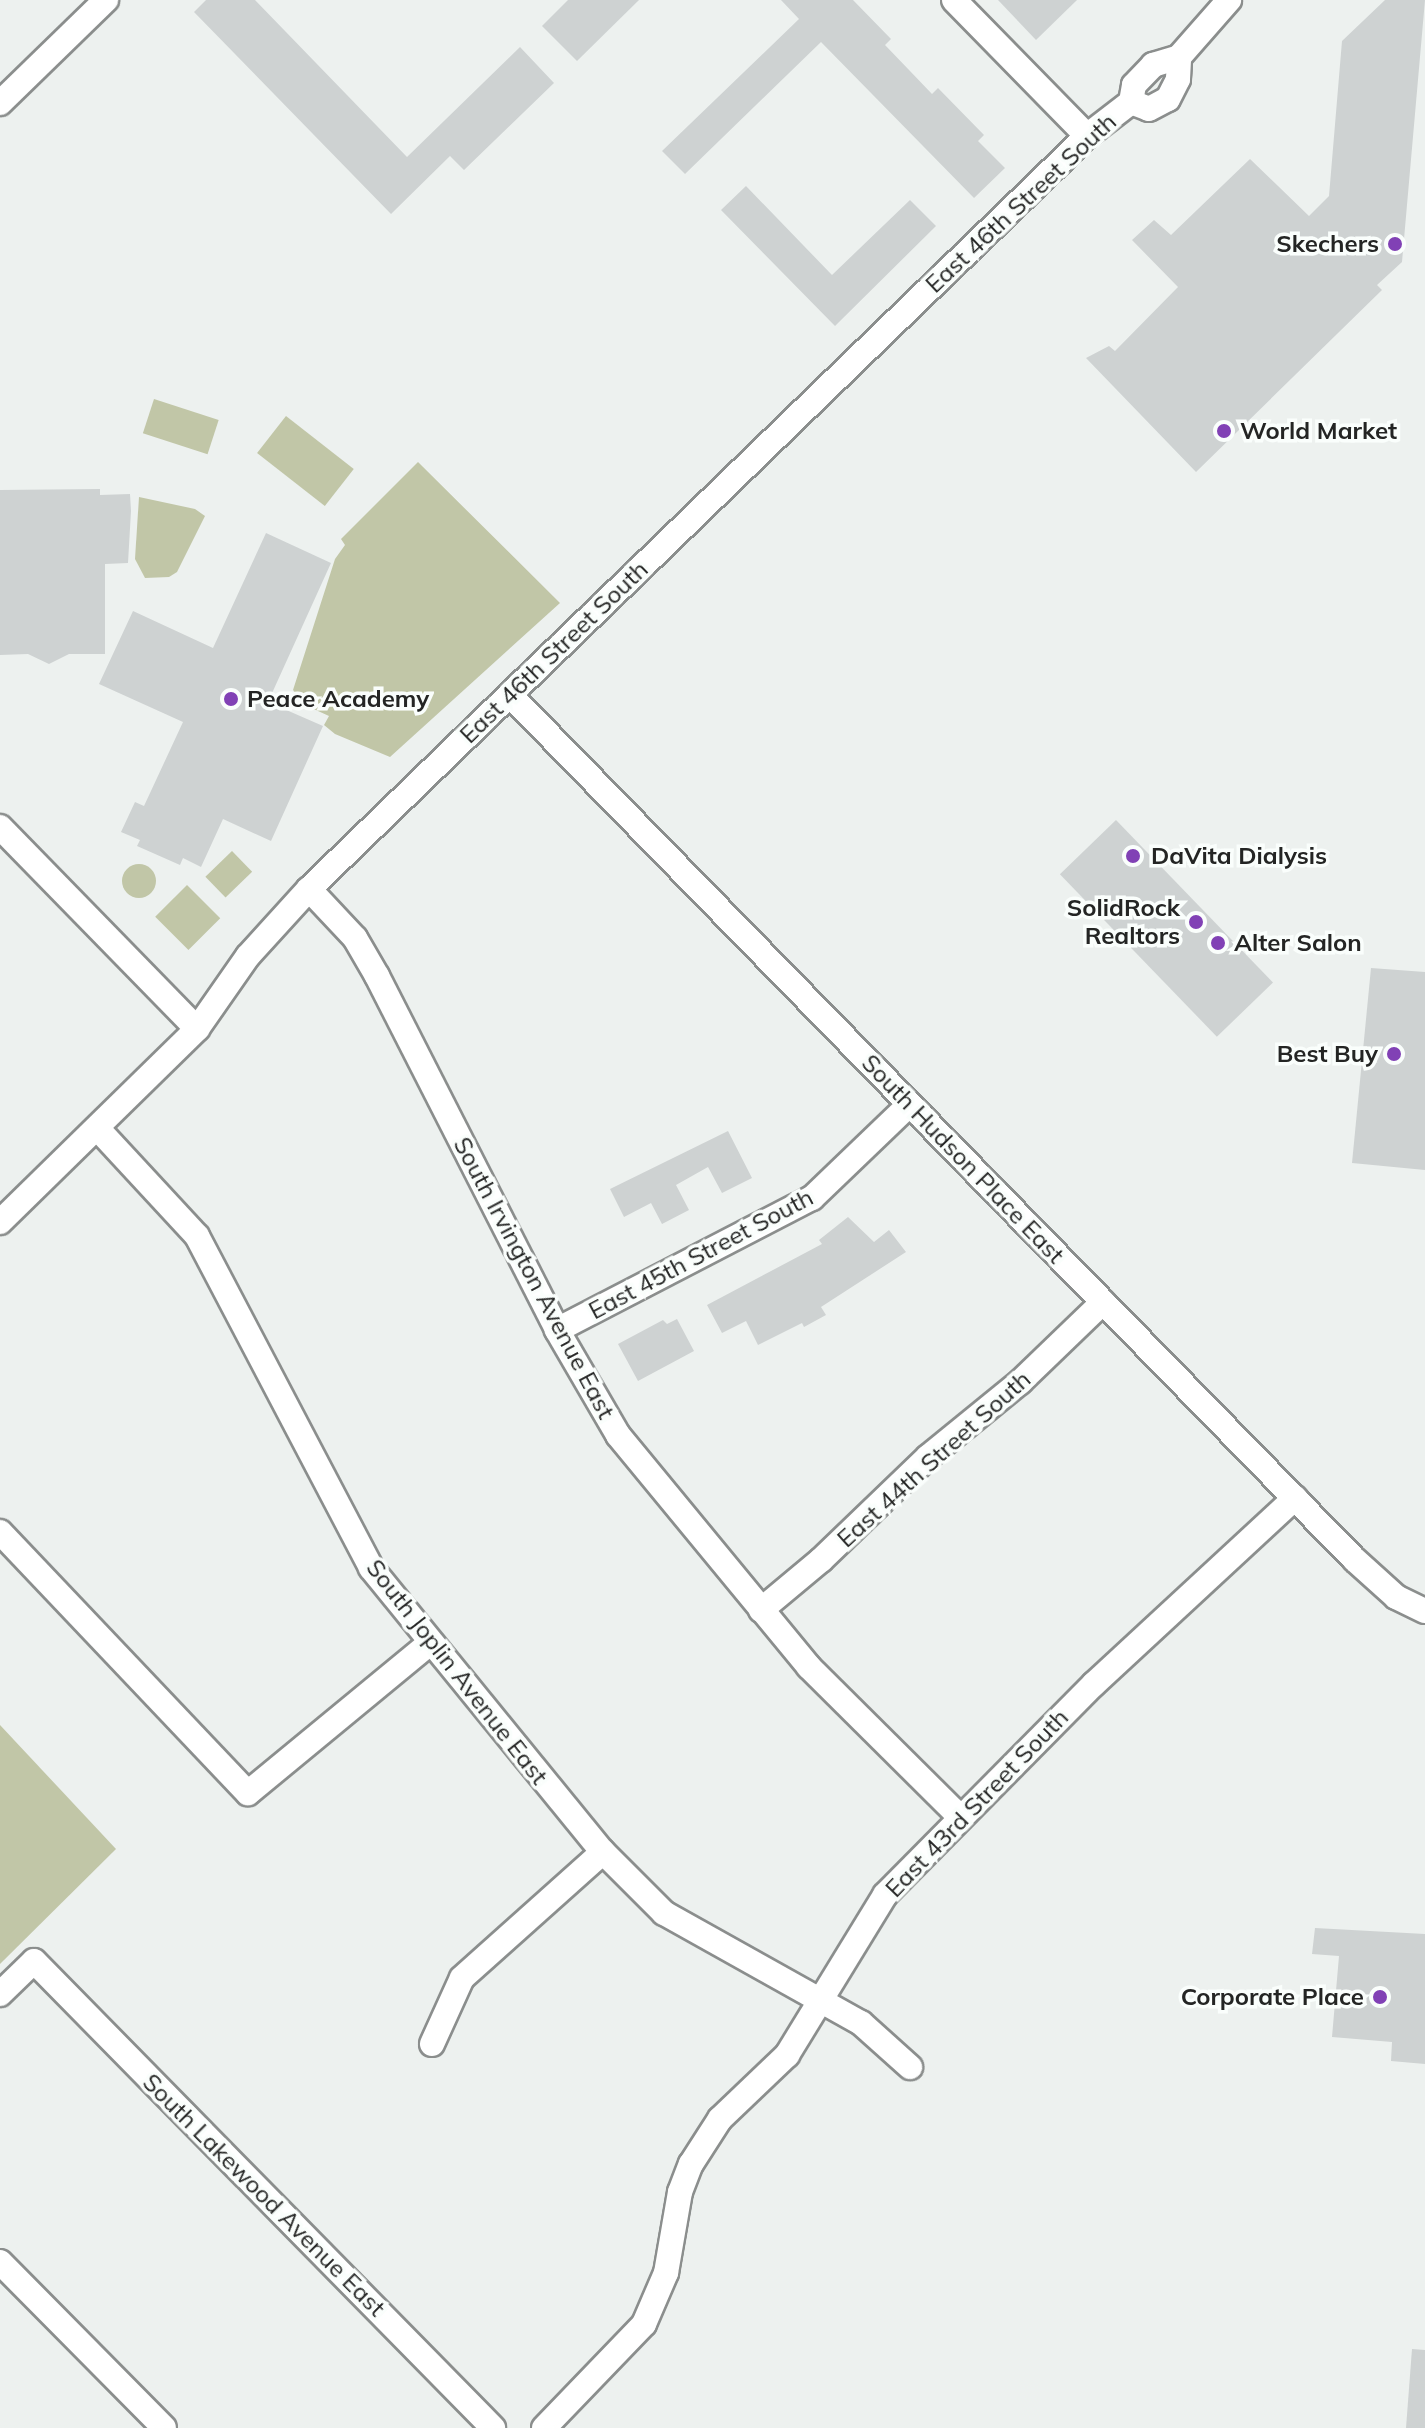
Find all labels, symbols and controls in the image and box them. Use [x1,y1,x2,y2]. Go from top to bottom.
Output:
street label: East 46th Street South [920,107,1122,299]
place label: Skechers [1276,230,1379,258]
marker: Skechers [1386,235,1404,253]
place label: World Market [1240,417,1397,445]
marker: World Market [1215,422,1233,440]
street label: East 46th Street South [454,555,654,749]
place label: Peace Academy [247,685,429,713]
marker: Peace Academy [222,690,240,708]
place label: DaVita Dialysis [1151,842,1327,870]
marker: DaVita Dialysis [1122,845,1144,867]
place label: SolidRock Realtors [1067,894,1180,950]
marker: SolidRock Realtors [1187,913,1205,931]
place label: Alter Salon [1234,929,1362,957]
marker: Alter Salon [1209,934,1227,952]
place label: Best Buy [1277,1040,1378,1068]
marker: Best Buy [1385,1045,1403,1063]
street label: South Hudson Place East [856,1049,1070,1269]
street label: South Irvington Avenue East [447,1132,621,1424]
street label: East 45th Street South [584,1183,818,1325]
street label: East 44th Street South [832,1365,1036,1553]
street label: South Joplin Avenue East [360,1554,554,1790]
street label: East 43rd Street South [880,1703,1074,1903]
place label: Corporate Place [1181,1983,1364,2011]
marker: Corporate Place [1371,1988,1389,2006]
street label: South Lakewood Avenue East [137,2068,391,2322]

